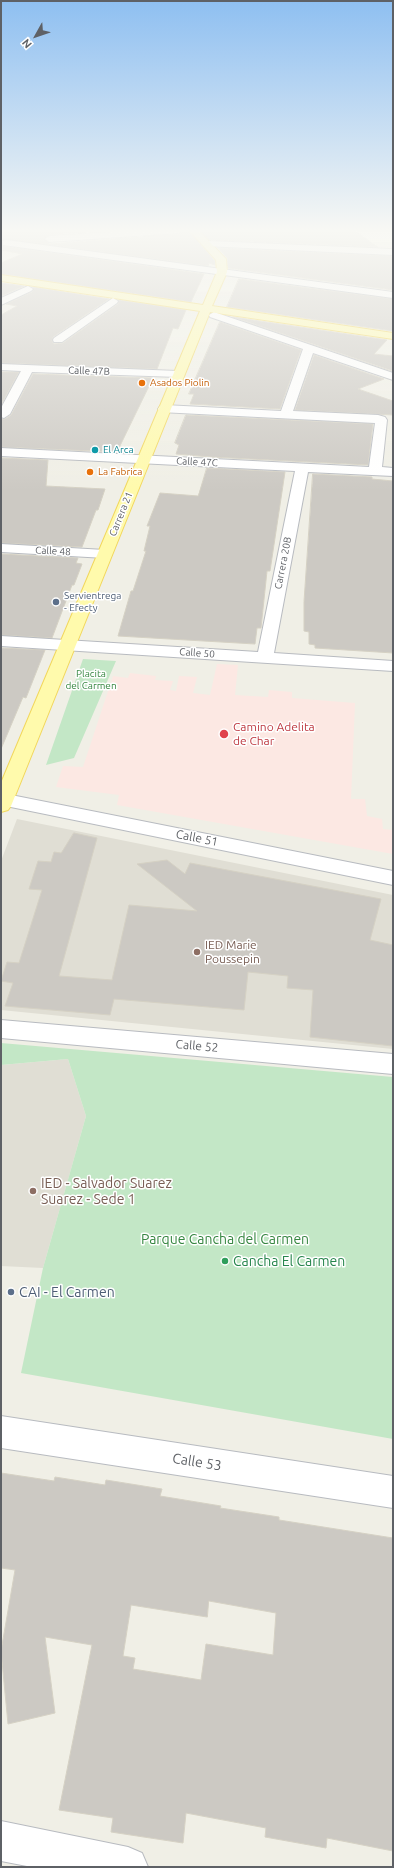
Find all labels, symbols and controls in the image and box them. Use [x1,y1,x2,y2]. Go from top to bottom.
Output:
north arrow [16,16,56,56]
text: N [20,37,34,51]
street label: Calle 47B [68,364,110,378]
place label: Asados Piolin [150,377,209,389]
marker: Asados Piolin [137,378,147,388]
place label: El Arca [103,444,134,456]
marker: El Arca [90,445,100,455]
street label: Calle 47C [176,455,218,469]
place label: La Fabrica [98,466,142,478]
marker: La Fabrica [85,467,95,477]
street label: Carrera 21 [107,490,135,538]
street label: Carrera 20B [272,536,294,590]
street label: Calle 48 [35,544,71,558]
place label: Servientrega - Efecty [64,590,121,614]
marker: Servientrega - Efecty [51,597,61,607]
street label: Calle 50 [179,646,215,660]
park label: Placita del Carmen [65,668,117,692]
place label: Camino Adelita de Char [233,720,315,748]
marker: Camino Adelita de Char [218,728,230,740]
street label: Calle 51 [175,827,219,849]
place label: IED Marie Poussepin [205,938,260,966]
marker: IED Marie Poussepin [192,947,202,957]
street label: Calle 52 [175,1037,219,1055]
place label: IED - Salvador Suarez Suarez - Sede 1 [41,1175,172,1208]
marker: IED - Salvador Suarez Suarez - Sede 1 [28,1186,38,1196]
park label: Parque Cancha del Carmen [141,1231,309,1247]
place label: Cancha El Carmen [233,1253,345,1269]
marker: Cancha El Carmen [220,1256,230,1266]
place label: CAI - El Carmen [19,1284,115,1300]
marker: CAI - El Carmen [6,1287,16,1297]
street label: Calle 53 [171,1450,223,1474]

